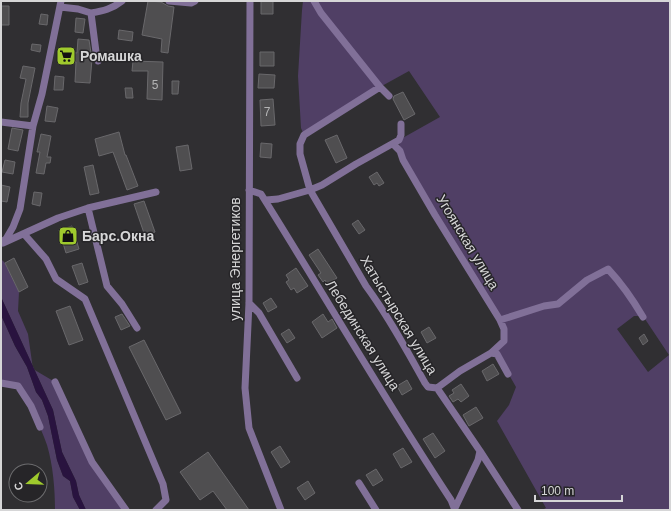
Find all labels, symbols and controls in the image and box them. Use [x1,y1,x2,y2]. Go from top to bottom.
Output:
supermarket icon: Ромашка [55,45,77,67]
place label: Ромашка [80,48,142,64]
house number: 5 [152,78,159,92]
house number: 7 [264,105,271,119]
street label: Угоянская улица [433,192,503,292]
street label: улица Энергетиков [227,197,243,321]
shop icon: Барс.Окна [57,225,79,247]
place label: Барс.Окна [82,228,154,244]
street label: Хатыстырская улица [357,253,441,377]
street label: Лебединская улица [323,277,404,393]
north arrow [8,463,48,503]
scale bar [535,477,622,503]
text: С [12,480,26,492]
text: 100 m [541,484,574,498]

